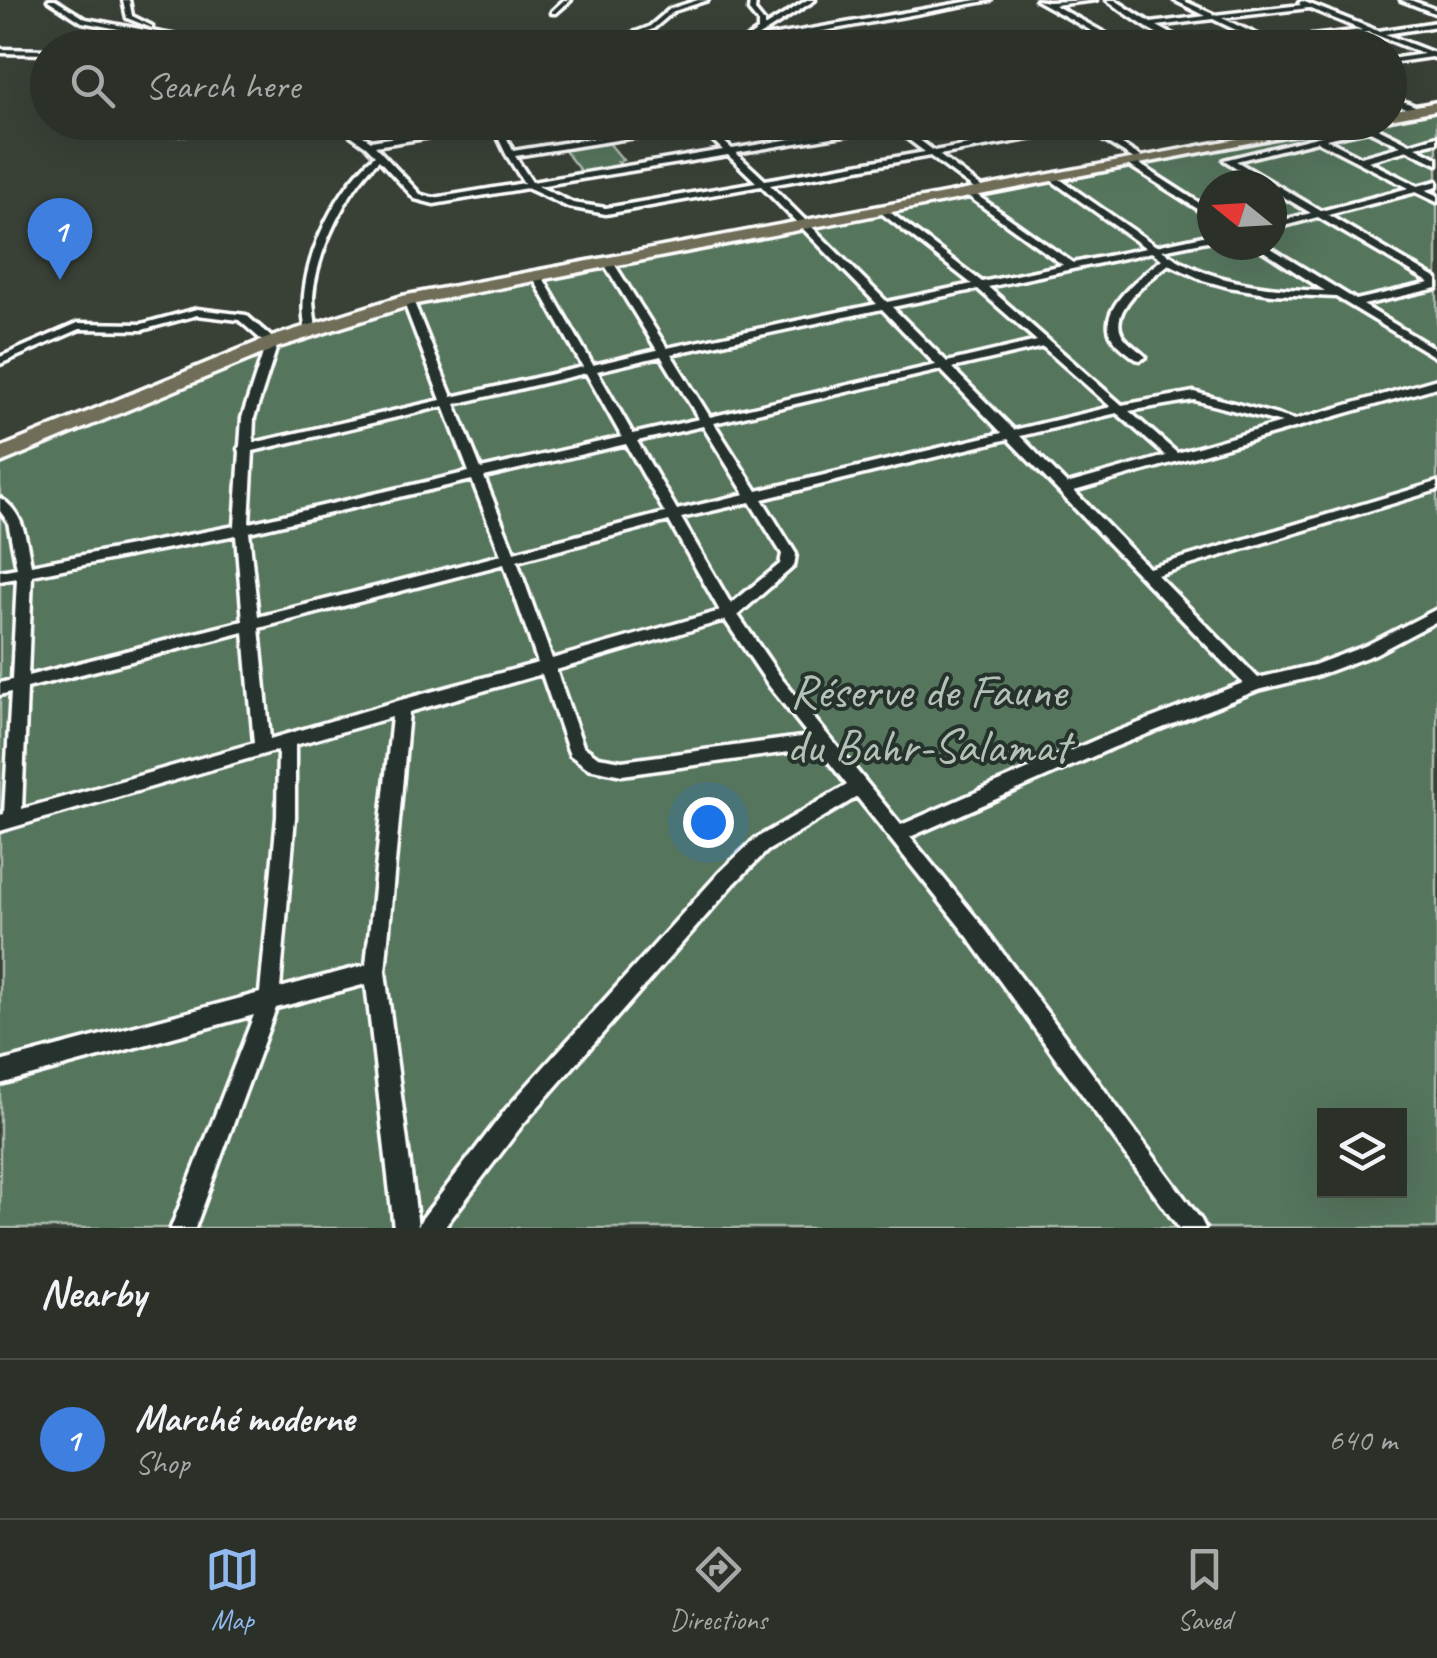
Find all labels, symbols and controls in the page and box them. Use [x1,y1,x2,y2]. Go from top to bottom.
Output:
search box [30,30,1407,140]
icon: search [65,58,120,113]
text: Search here [145,62,300,109]
north arrow [1197,170,1287,260]
pin: 1 [28,198,92,280]
park label: Réserve de Faune du Bahr-Salamat [787,661,1076,776]
your location [683,797,734,848]
map controls [1317,1108,1407,1198]
button: layers [1317,1108,1407,1198]
text: Nearby [40,1267,146,1320]
text: Marché moderne [135,1395,354,1442]
text: 1 [65,1419,80,1460]
text: 640 m [1328,1419,1397,1460]
text: Shop [135,1442,189,1483]
tab: Map [205,1542,260,1637]
tab: Directions [670,1542,767,1637]
tab: Saved [1177,1542,1232,1637]

